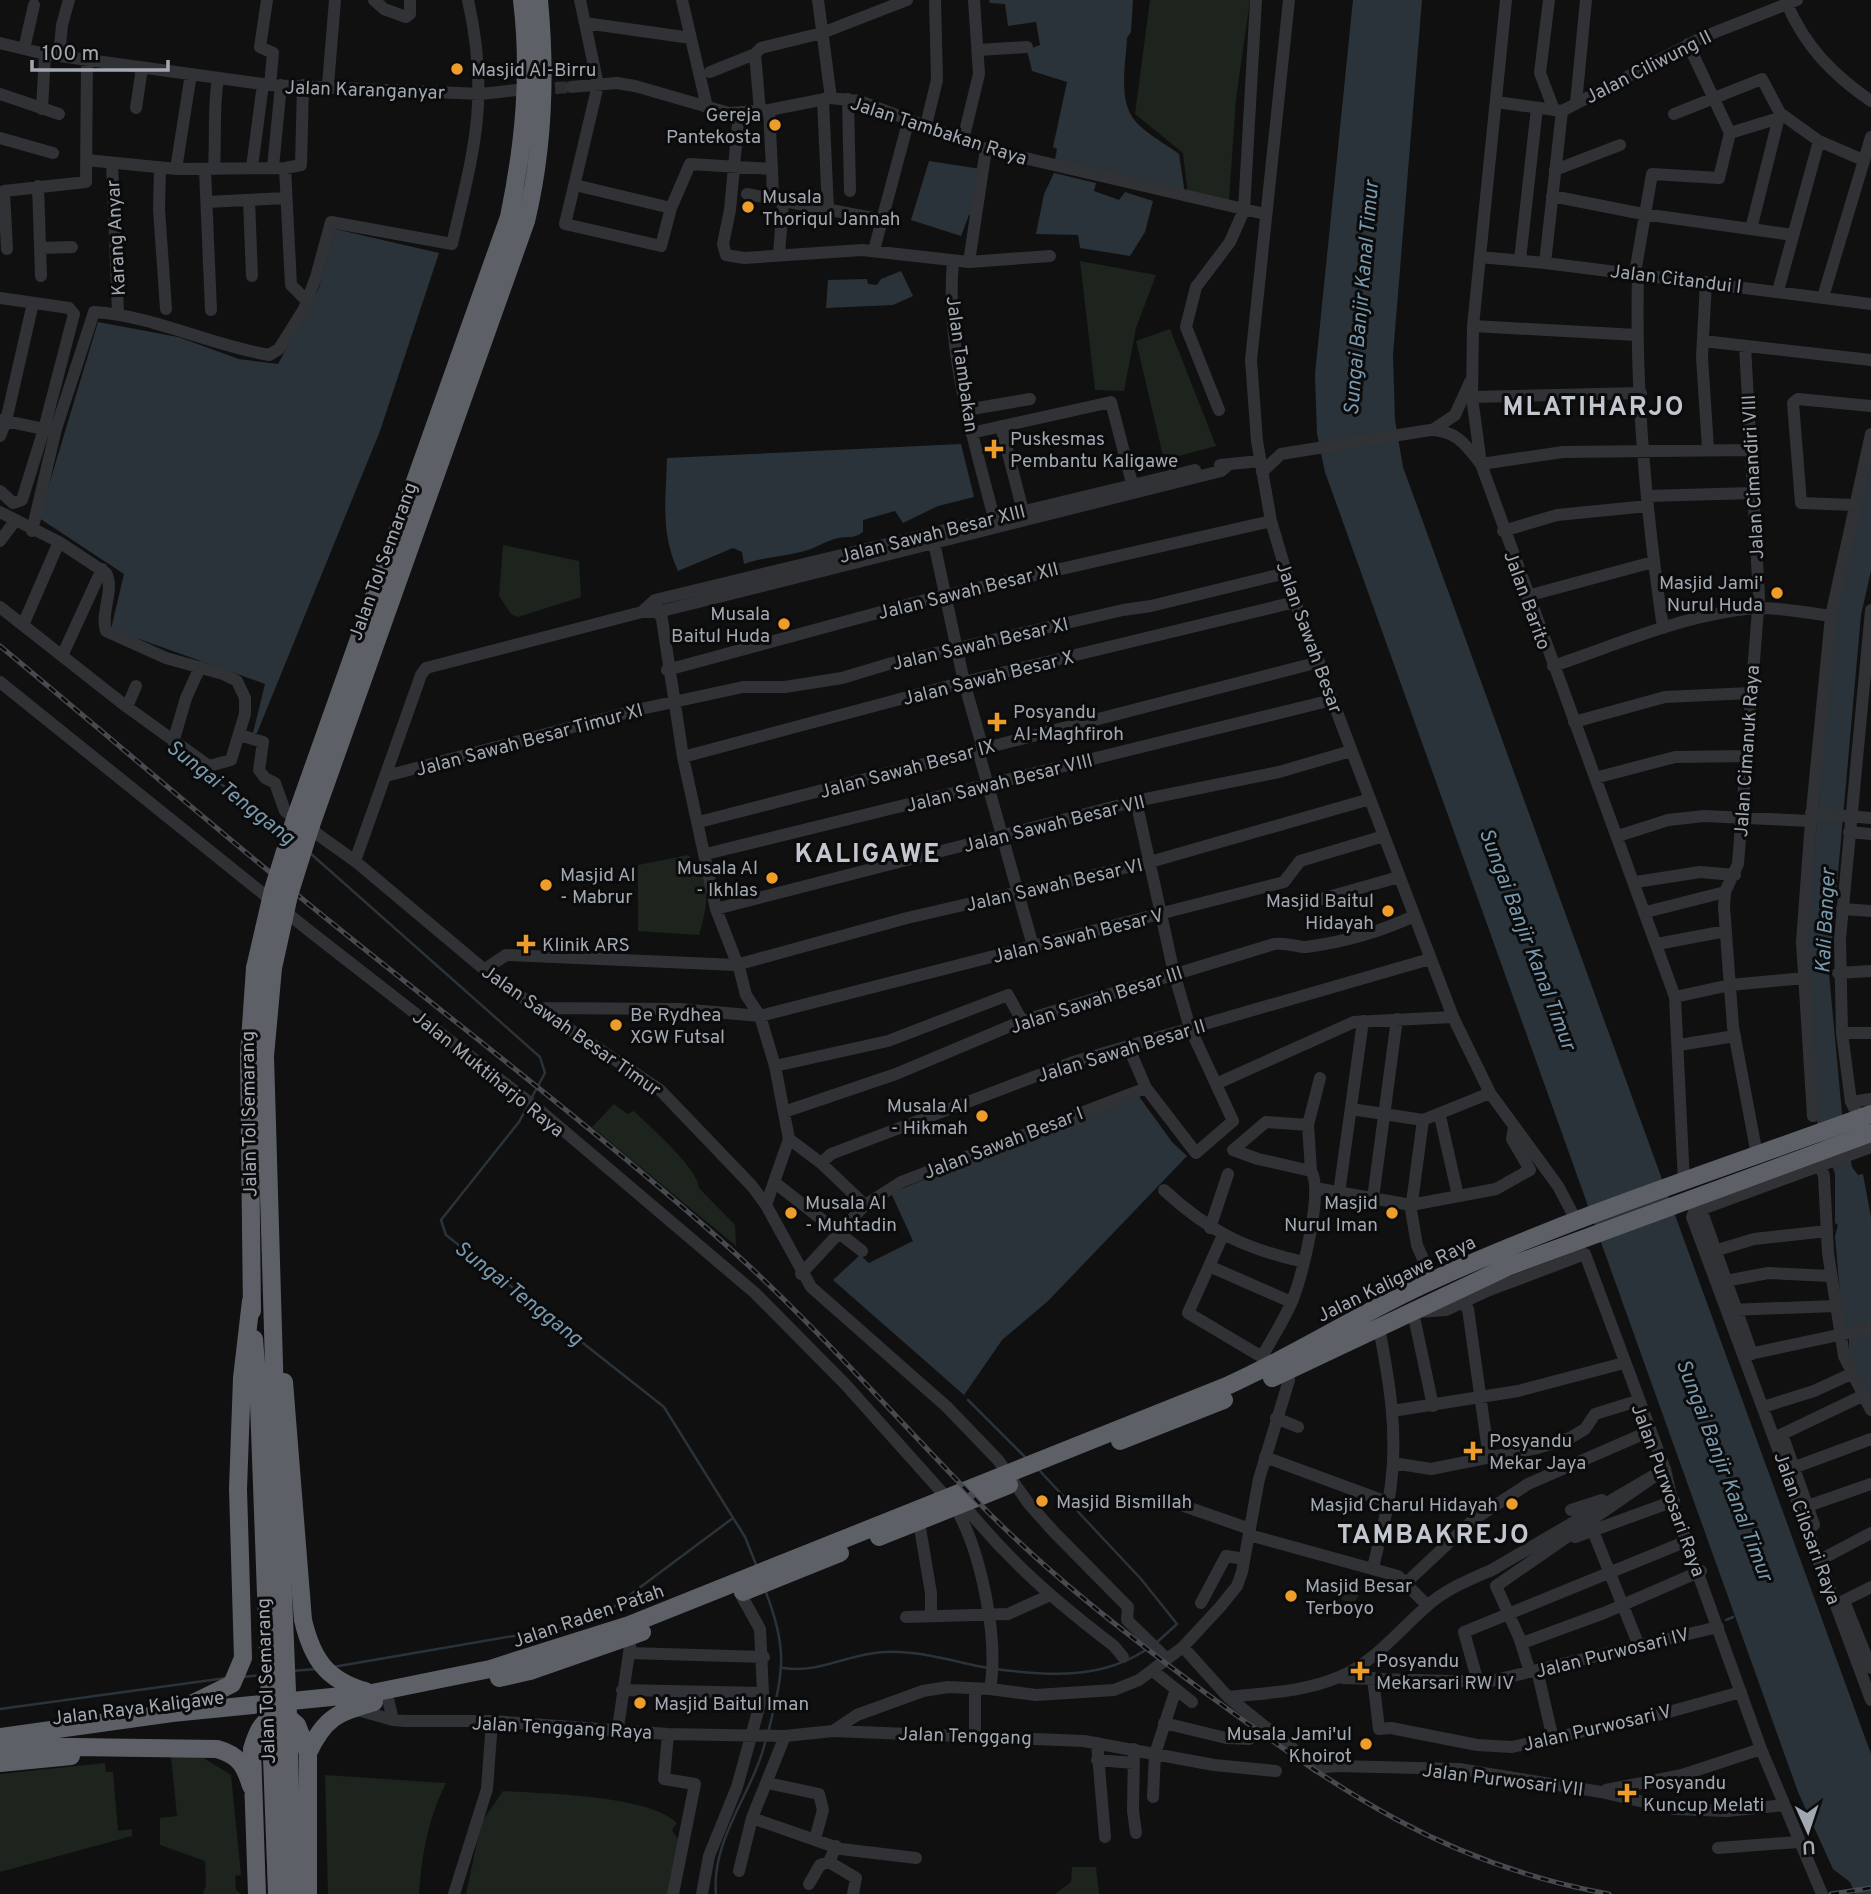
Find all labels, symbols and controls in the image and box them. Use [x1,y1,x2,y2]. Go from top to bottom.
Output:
street label: Jalan Ciliwung II [1582,26,1716,110]
scale bar [32,28,168,72]
text: 100 m [42,41,99,68]
place label: Masjid Al-Birru [471,59,596,83]
marker: Masjid Al-Birru [449,61,465,77]
street label: Jalan Karanganyar [284,76,446,106]
street label: Jalan Tambakan Raya [847,92,1030,172]
place label: Gereja Pantekosta [666,104,761,150]
marker: Gereja Pantekosta [767,117,783,133]
water label: Sungai Banjir Kanal Timur [1339,178,1386,417]
street label: Karang Anyar [102,179,132,296]
place label: Musala Thoriqul Jannah [762,186,901,232]
marker: Musala Thoriqul Jannah [740,199,756,215]
street label: Jalan Citandui I [1609,260,1743,300]
street label: Jalan Tambakan [940,294,982,434]
district label: MLATIHARJO [1503,392,1685,425]
street label: Jalan Cimandiri VIII [1738,394,1770,560]
place label: Puskesmas Pembantu Kaligawe [1010,428,1178,474]
marker: Puskesmas Pembantu Kaligawe [984,439,1004,459]
street label: Jalan Tol Semarang [344,479,424,644]
street label: Jalan Sawah Besar XIII [837,500,1028,570]
street label: Jalan Barito [1497,548,1555,653]
street label: Jalan Sawah Besar XII [875,558,1062,626]
street label: Jalan Sawah Besar [1270,559,1347,717]
place label: Masjid Jami' Nurul Huda [1659,572,1763,618]
marker: Masjid Jami' Nurul Huda [1769,585,1785,601]
place label: Musala Baitul Huda [671,603,770,649]
street label: Jalan Sawah Besar XI [890,613,1071,677]
marker: Musala Baitul Huda [776,616,792,632]
street label: Jalan Sawah Besar X [900,646,1077,712]
street label: Jalan Cimanuk Raya [1730,664,1766,838]
street label: Jalan Sawah Besar Timur XI [413,699,646,783]
place label: Posyandu Al-Maghfiroh [1013,701,1124,747]
marker: Posyandu Al-Maghfiroh [987,712,1007,732]
water label: Sungai Tenggang [160,735,300,852]
street label: Jalan Sawah Besar IX [817,735,998,805]
street label: Jalan Sawah Besar VIII [904,749,1095,819]
street label: Jalan Sawah Besar VII [961,791,1148,859]
water label: Sungai Banjir Kanal Timur [1472,825,1582,1056]
district label: KALIGAWE [795,839,941,872]
street label: Jalan Sawah Besar VI [964,854,1145,918]
place label: Musala Al - Ikhlas [677,857,758,903]
place label: Masjid Al - Mabrur [560,864,636,910]
water label: Kali Banger [1810,866,1843,974]
marker: Musala Al - Ikhlas [764,870,780,886]
marker: Masjid Al - Mabrur [538,877,554,893]
place label: Masjid Baitul Hidayah [1266,890,1374,936]
marker: Masjid Baitul Hidayah [1380,903,1396,919]
street label: Jalan Sawah Besar V [990,904,1167,970]
marker: Klinik ARS [516,934,536,954]
place label: Klinik ARS [542,934,630,958]
street label: Jalan Sawah Besar Timur [477,961,666,1103]
street label: Jalan Sawah Besar III [1007,962,1186,1040]
place label: Be Rydhea XGW Futsal [630,1004,725,1050]
street label: Jalan Muktiharjo Raya [407,1006,569,1143]
street label: Jalan Sawah Besar II [1035,1015,1209,1089]
marker: Be Rydhea XGW Futsal [608,1017,624,1033]
street label: Jalan Tol Semarang [237,1031,263,1197]
place label: Musala Al - Hikmah [887,1095,968,1141]
street label: Jalan Sawah Besar I [920,1102,1087,1185]
marker: Musala Al - Hikmah [974,1108,990,1124]
place label: Musala Al - Muhtadin [805,1192,897,1238]
place label: Masjid Nurul Iman [1284,1192,1378,1238]
marker: Musala Al - Muhtadin [783,1205,799,1221]
marker: Masjid Nurul Iman [1384,1205,1400,1221]
street label: Jalan Kaligawe Raya [1314,1231,1480,1329]
water label: Sungai Tenggang [448,1236,588,1353]
water label: Sungai Banjir Kanal Timur [1669,1356,1779,1587]
street label: Jalan Purwosari Raya [1625,1401,1710,1580]
place label: Posyandu Mekar Jaya [1489,1430,1586,1476]
marker: Posyandu Mekar Jaya [1463,1441,1483,1461]
street label: Jalan Cilosari Raya [1767,1449,1845,1608]
place label: Masjid Bismillah [1056,1491,1192,1515]
marker: Masjid Bismillah [1034,1493,1050,1509]
place label: Masjid Charul Hidayah [1310,1494,1498,1518]
marker: Masjid Charul Hidayah [1504,1496,1520,1512]
district label: TAMBAKREJO [1337,1520,1531,1553]
place label: Masjid Besar Terboyo [1305,1575,1413,1621]
street label: Jalan Raden Patah [510,1580,668,1654]
marker: Masjid Besar Terboyo [1283,1588,1299,1604]
street label: Jalan Tol Semarang [252,1597,282,1764]
street label: Jalan Purwosari IV [1533,1623,1692,1685]
place label: Posyandu Mekarsari RW IV [1376,1650,1514,1696]
marker: Posyandu Mekarsari RW IV [1350,1661,1370,1681]
street label: Jalan Raya Kaligawe [51,1686,226,1731]
place label: Masjid Baitul Iman [654,1693,809,1717]
marker: Masjid Baitul Iman [632,1695,648,1711]
street label: Jalan Purwosari V [1521,1700,1674,1758]
street label: Jalan Tenggang Raya [471,1712,653,1746]
street label: Jalan Tenggang [897,1723,1032,1751]
place label: Musala Jami'ul Khoirot [1227,1723,1352,1769]
marker: Musala Jami'ul Khoirot [1358,1736,1374,1752]
street label: Jalan Purwosari VII [1421,1759,1585,1803]
place label: Posyandu Kuncup Melati [1643,1772,1764,1818]
marker: Posyandu Kuncup Melati [1617,1783,1637,1803]
north arrow [1773,1796,1843,1866]
text: U [1801,1834,1816,1858]

